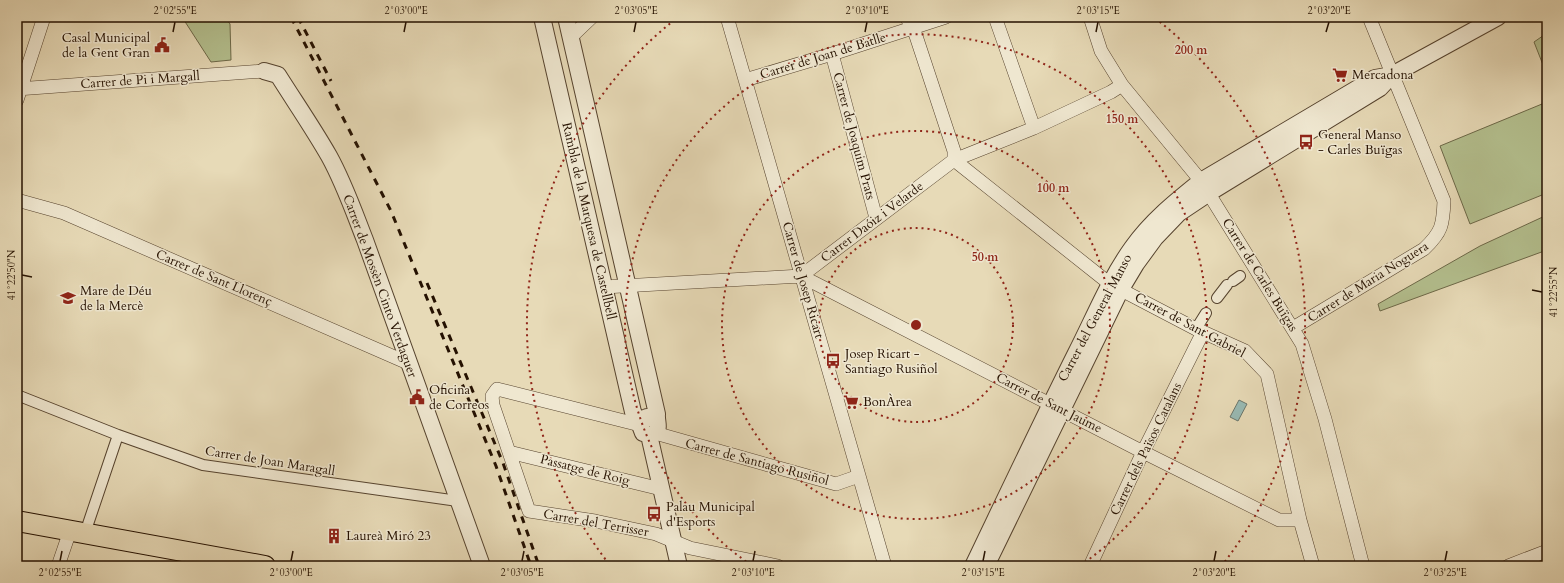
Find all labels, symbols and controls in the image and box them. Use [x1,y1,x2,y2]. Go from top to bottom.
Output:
text: 2°02'55"E [153,4,197,18]
text: 2°03'00"E [384,4,428,18]
text: 2°03'05"E [614,4,658,18]
text: 2°03'10"E [845,4,889,18]
text: 2°03'15"E [1076,4,1120,18]
text: 2°03'20"E [1307,4,1351,18]
street label: Carrer de Joan de Batlle [758,28,888,84]
place label: Casal Municipal de la Gent Gran [62,29,151,62]
public building icon: Casal Municipal de la Gent Gran [153,36,171,54]
text: 200 m [1175,42,1208,58]
supermarket icon: Mercadona [1331,66,1349,84]
place label: Mercadona [1352,66,1414,84]
street label: Carrer de Pi i Margall [80,67,201,93]
street label: Carrer de Joaquim Prats [828,70,880,202]
text: 150 m [1106,111,1139,127]
street label: Rambla de la Marquesa de Castellbell [557,120,621,322]
place label: General Manso - Carles Buïgas [1318,126,1402,159]
bus stop icon: General Manso - Carles Buïgas [1297,133,1315,151]
street label: Carrer Daóiz i Velarde [817,177,927,267]
text: 100 m [1037,180,1070,196]
street label: Carrer de Mossèn Cinto Verdaguer [338,192,422,380]
street label: Carrer de Carles Buïgas [1218,215,1302,335]
street label: Carrer de Josep Ricart [778,220,828,340]
street label: Carrer de Maria Noguera [1304,237,1432,327]
street label: Carrer de Sant Llorenç [153,245,275,311]
text: 41°22'50"N [5,249,19,300]
text: 50 m [972,249,999,265]
street label: Carrer del General Manso [1054,251,1136,385]
text: 41°22'55"N [1547,266,1561,317]
place label: Mare de Déu de la Mercè [80,282,152,315]
street label: Carrer de Sant Gabriel [1131,288,1249,362]
school or university icon: Mare de Déu de la Mercè [59,289,77,307]
centre of rings [909,318,923,332]
place label: Josep Ricart - Santiago Rusiñol [843,345,938,378]
bus stop icon: Josep Ricart - Santiago Rusiñol [824,352,842,370]
street label: Carrer de Sant Jaume [993,368,1105,438]
street label: Carrer dels Països Catalans [1106,379,1186,519]
place label: Oficina de Correos [429,381,489,414]
public building icon: Oficina de Correos [408,388,426,406]
supermarket icon: BonÀrea [842,393,860,411]
place label: BonÀrea [863,393,912,411]
street label: Carrer de Santiago Rusiñol [683,434,832,490]
street label: Carrer de Joan Maragall [204,442,337,480]
street label: Passatge de Roig [538,450,632,490]
place label: Palau Municipal d'Esports [666,498,755,531]
street label: Carrer del Terrisser [542,505,650,541]
bus stop icon: Palau Municipal d'Esports [645,505,663,523]
building icon: Laureà Miró 23 [325,527,343,545]
place label: Laureà Miró 23 [346,527,431,545]
text: 2°02'55"E [38,566,82,580]
text: 2°03'00"E [269,566,313,580]
text: 2°03'05"E [500,566,544,580]
text: 2°03'10"E [731,566,775,580]
text: 2°03'15"E [961,566,1005,580]
text: 2°03'20"E [1192,566,1236,580]
text: 2°03'25"E [1423,566,1467,580]

